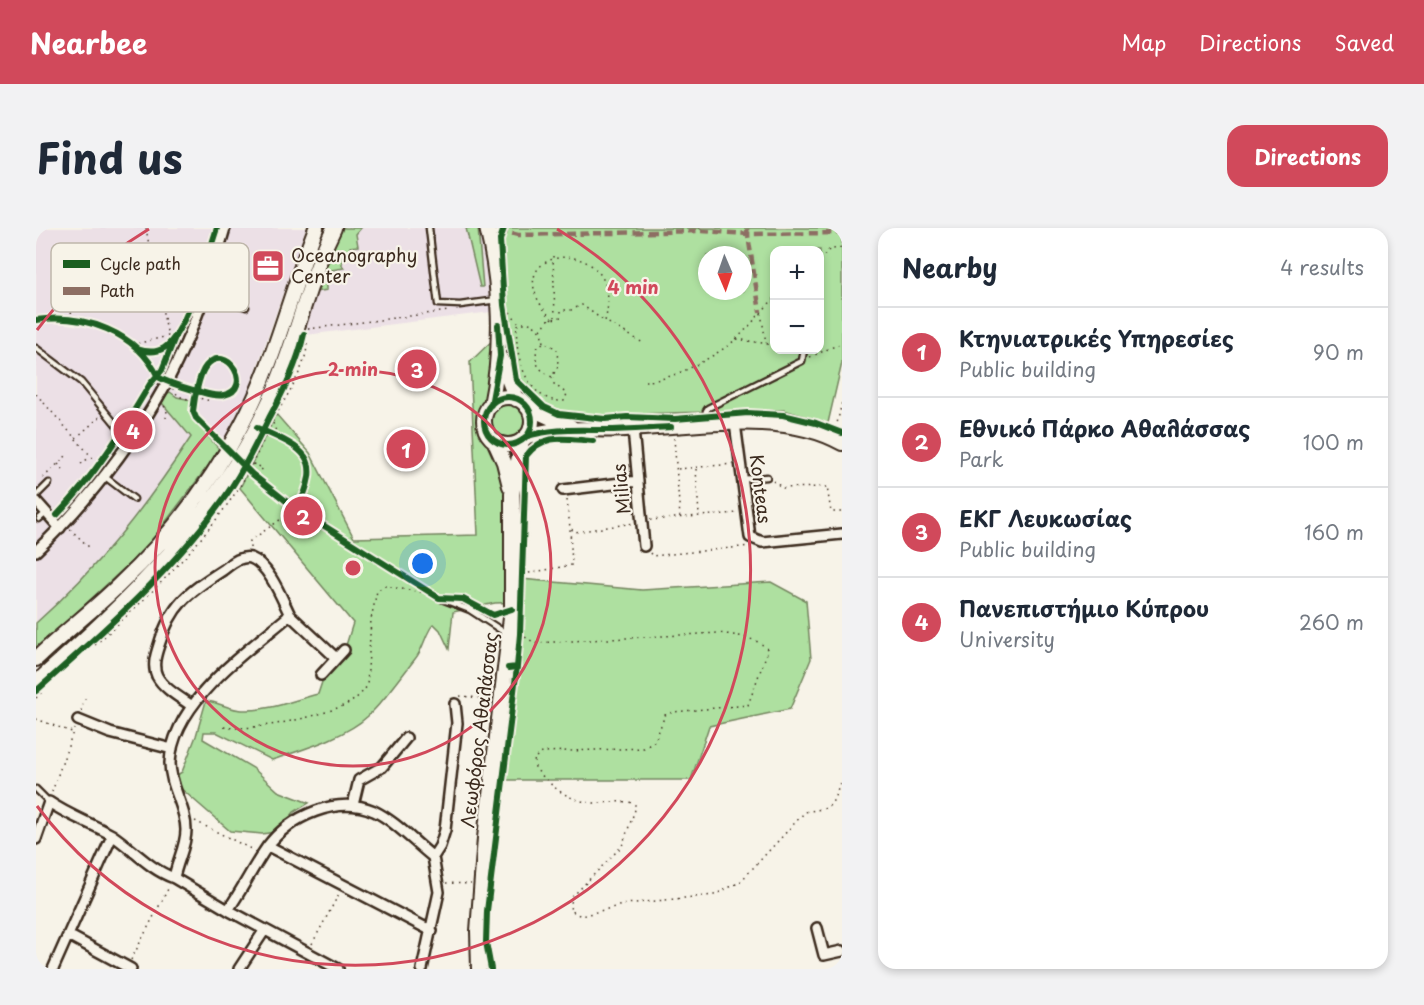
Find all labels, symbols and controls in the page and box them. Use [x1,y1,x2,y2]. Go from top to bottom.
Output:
text: Nearbee [30,21,147,64]
text: Map [1121,26,1166,58]
text: Directions [1199,26,1301,58]
text: Saved [1334,26,1394,58]
text: Find us [36,125,183,188]
button: Directions [1227,125,1388,187]
place label: Oceanography Center [291,241,417,289]
legend [51,243,249,312]
north arrow [698,246,752,300]
map controls [770,246,824,354]
button: + [770,246,824,300]
office icon: Oceanography Center [250,248,286,284]
text: Nearby [902,248,997,287]
text: Cycle path [100,251,181,275]
text: 4 results [1280,252,1364,282]
text: 4 min [607,273,659,300]
text: Path [100,278,135,302]
button: − [770,300,824,354]
text: Κτηνιατρικές Υπηρεσίες [959,321,1234,354]
text: 1 [917,337,926,367]
text: 90 m [1313,337,1364,367]
pin: 3 [398,346,436,392]
text: Public building [959,354,1096,384]
text: 2 min [328,355,378,382]
pin: 4 [114,408,152,452]
text: Εθνικό Πάρκο Αθαλάσσας [959,411,1250,444]
pin: 1 [386,426,425,472]
text: 2 [914,427,929,457]
text: 100 m [1303,427,1364,457]
text: Park [959,444,1004,474]
street label: Konteas [744,453,779,525]
street label: Milias [604,463,637,516]
pin: 2 [284,494,322,538]
text: ΕΚΓ Λευκωσίας [959,501,1132,534]
text: 3 [915,517,928,547]
text: 160 m [1304,517,1364,547]
text: Public building [959,534,1096,564]
your location [408,549,437,578]
centre of rings [343,558,363,578]
text: Πανεπιστήμιο Κύπρου [959,591,1209,624]
text: 4 [915,607,928,637]
text: 260 m [1299,607,1364,637]
text: University [959,624,1055,654]
street label: Λεωφόρος Αθαλάσσας [453,631,504,829]

